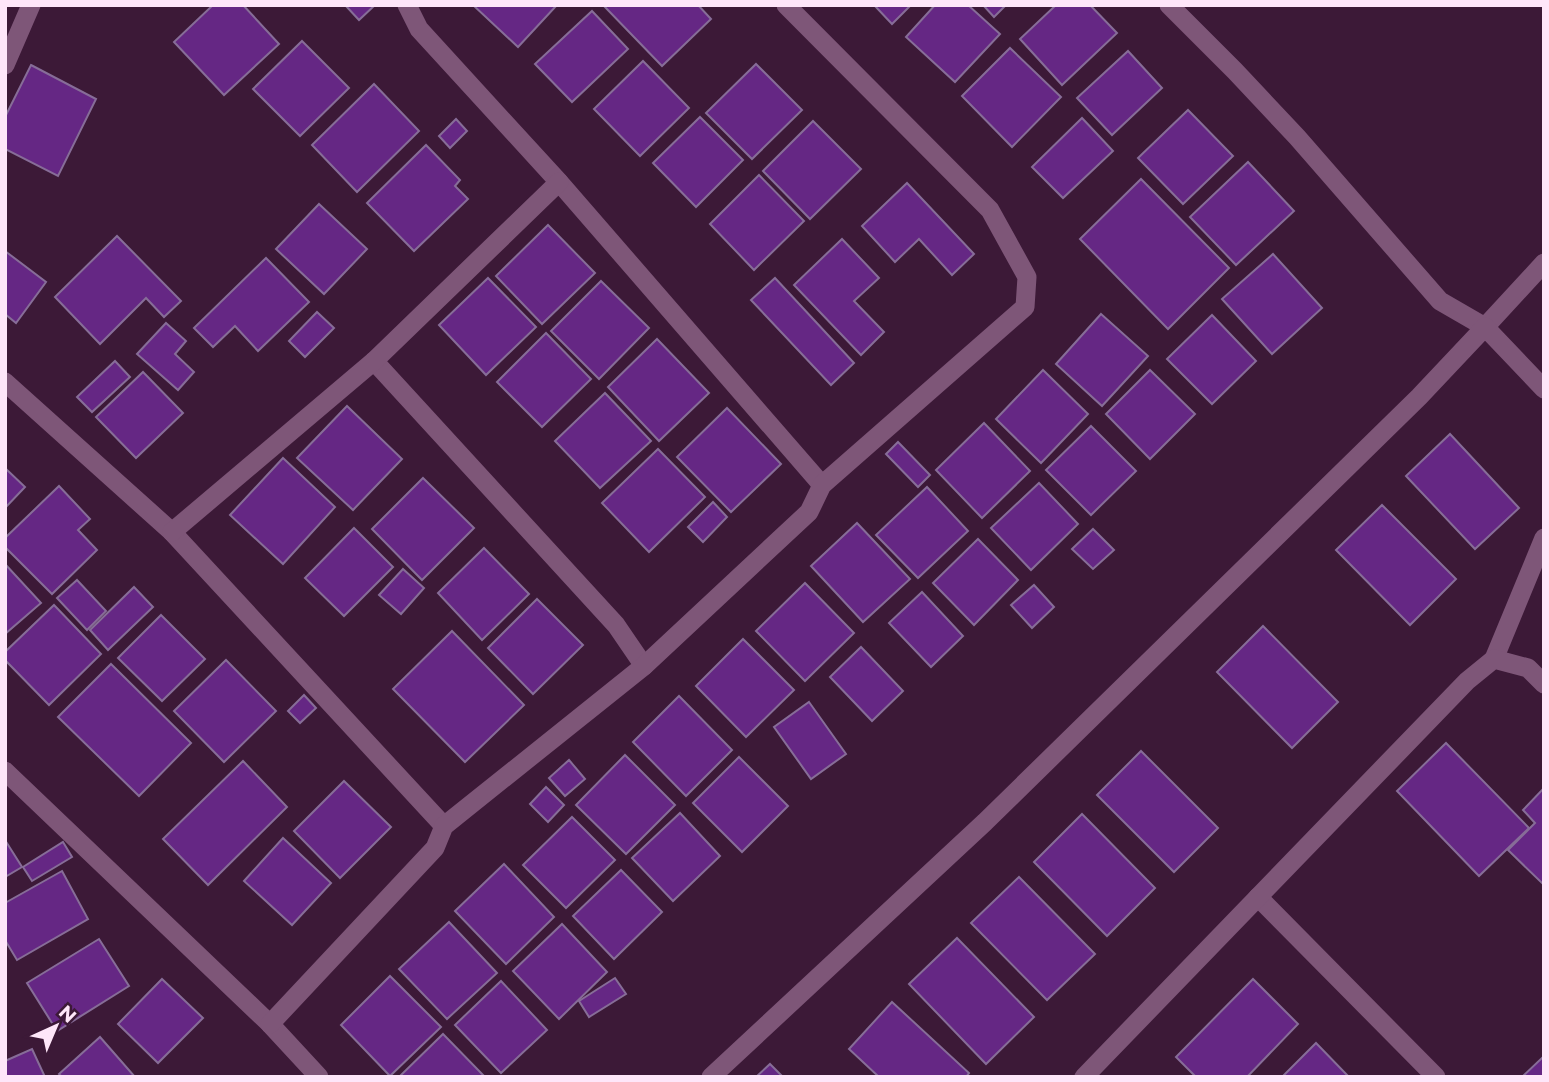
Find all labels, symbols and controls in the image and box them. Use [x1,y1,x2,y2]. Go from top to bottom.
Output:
north arrow [21,991,91,1061]
text: N [54,1001,81,1028]

